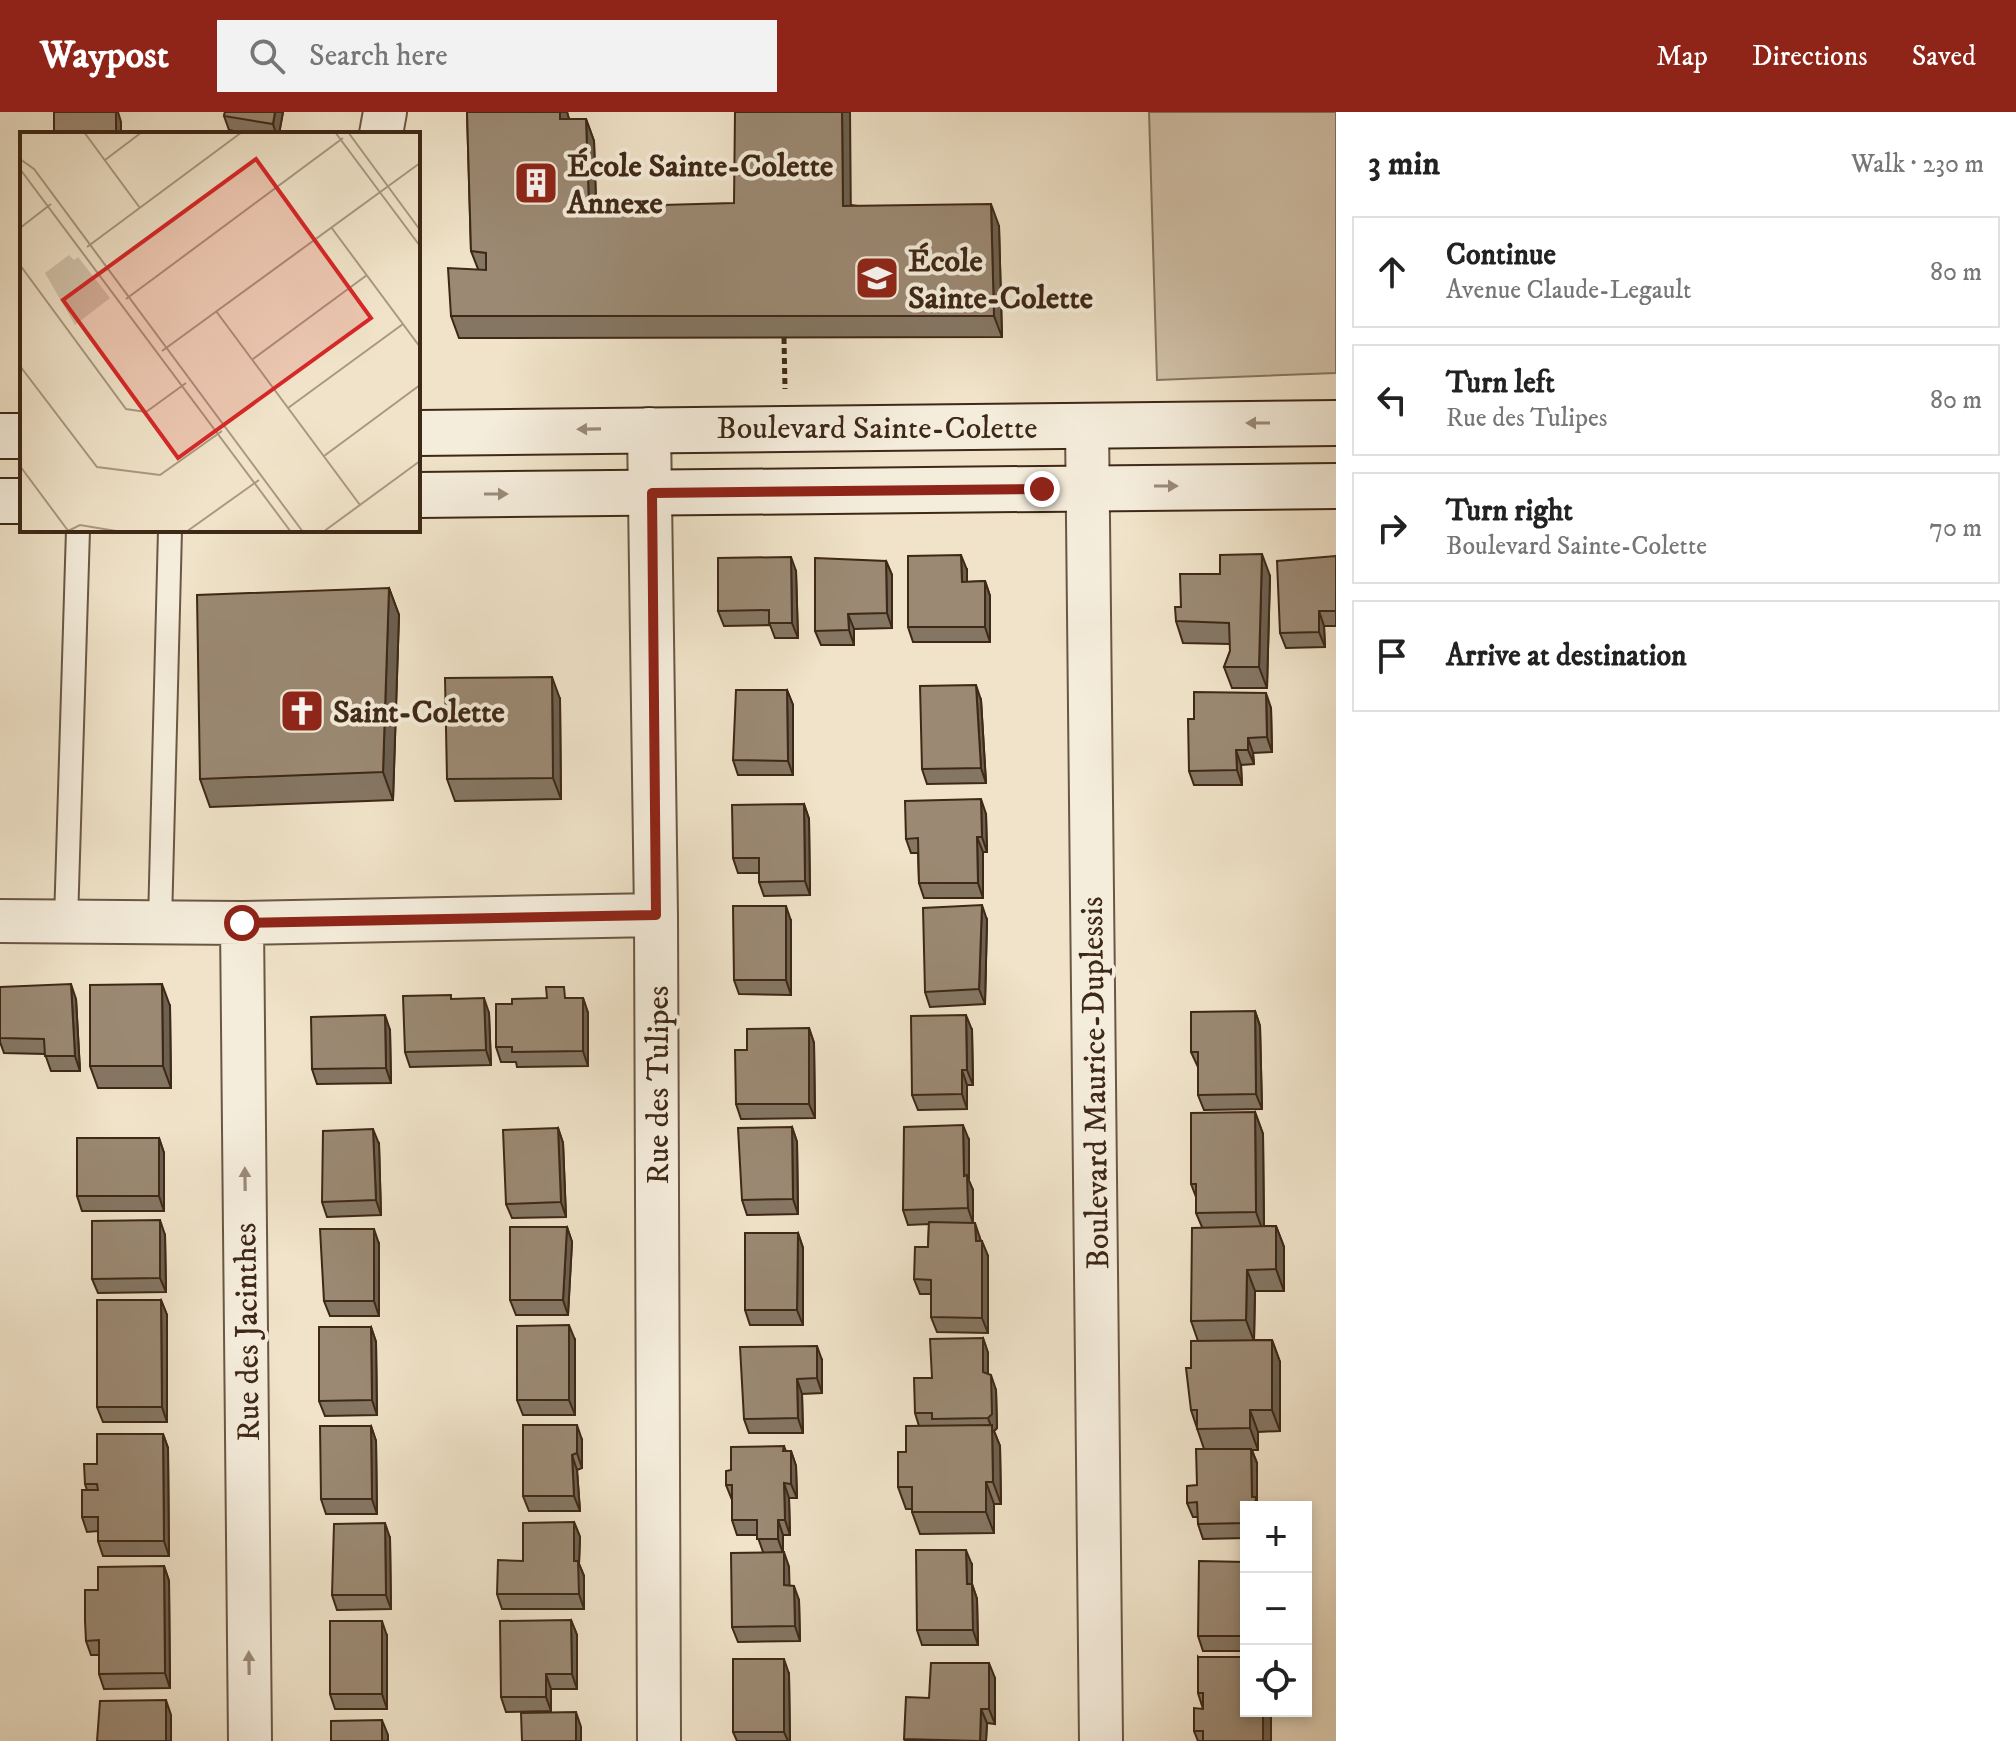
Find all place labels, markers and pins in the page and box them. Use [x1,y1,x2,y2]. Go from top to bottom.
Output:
place label: École Sainte-Colette Annexe [566,147,833,224]
building icon: École Sainte-Colette Annexe [512,159,560,207]
place label: École Sainte-Colette [908,242,1093,319]
school or university icon: École Sainte-Colette [853,254,901,302]
church icon: Saint-Colette [278,687,326,735]
place label: Saint-Colette [333,693,505,733]

